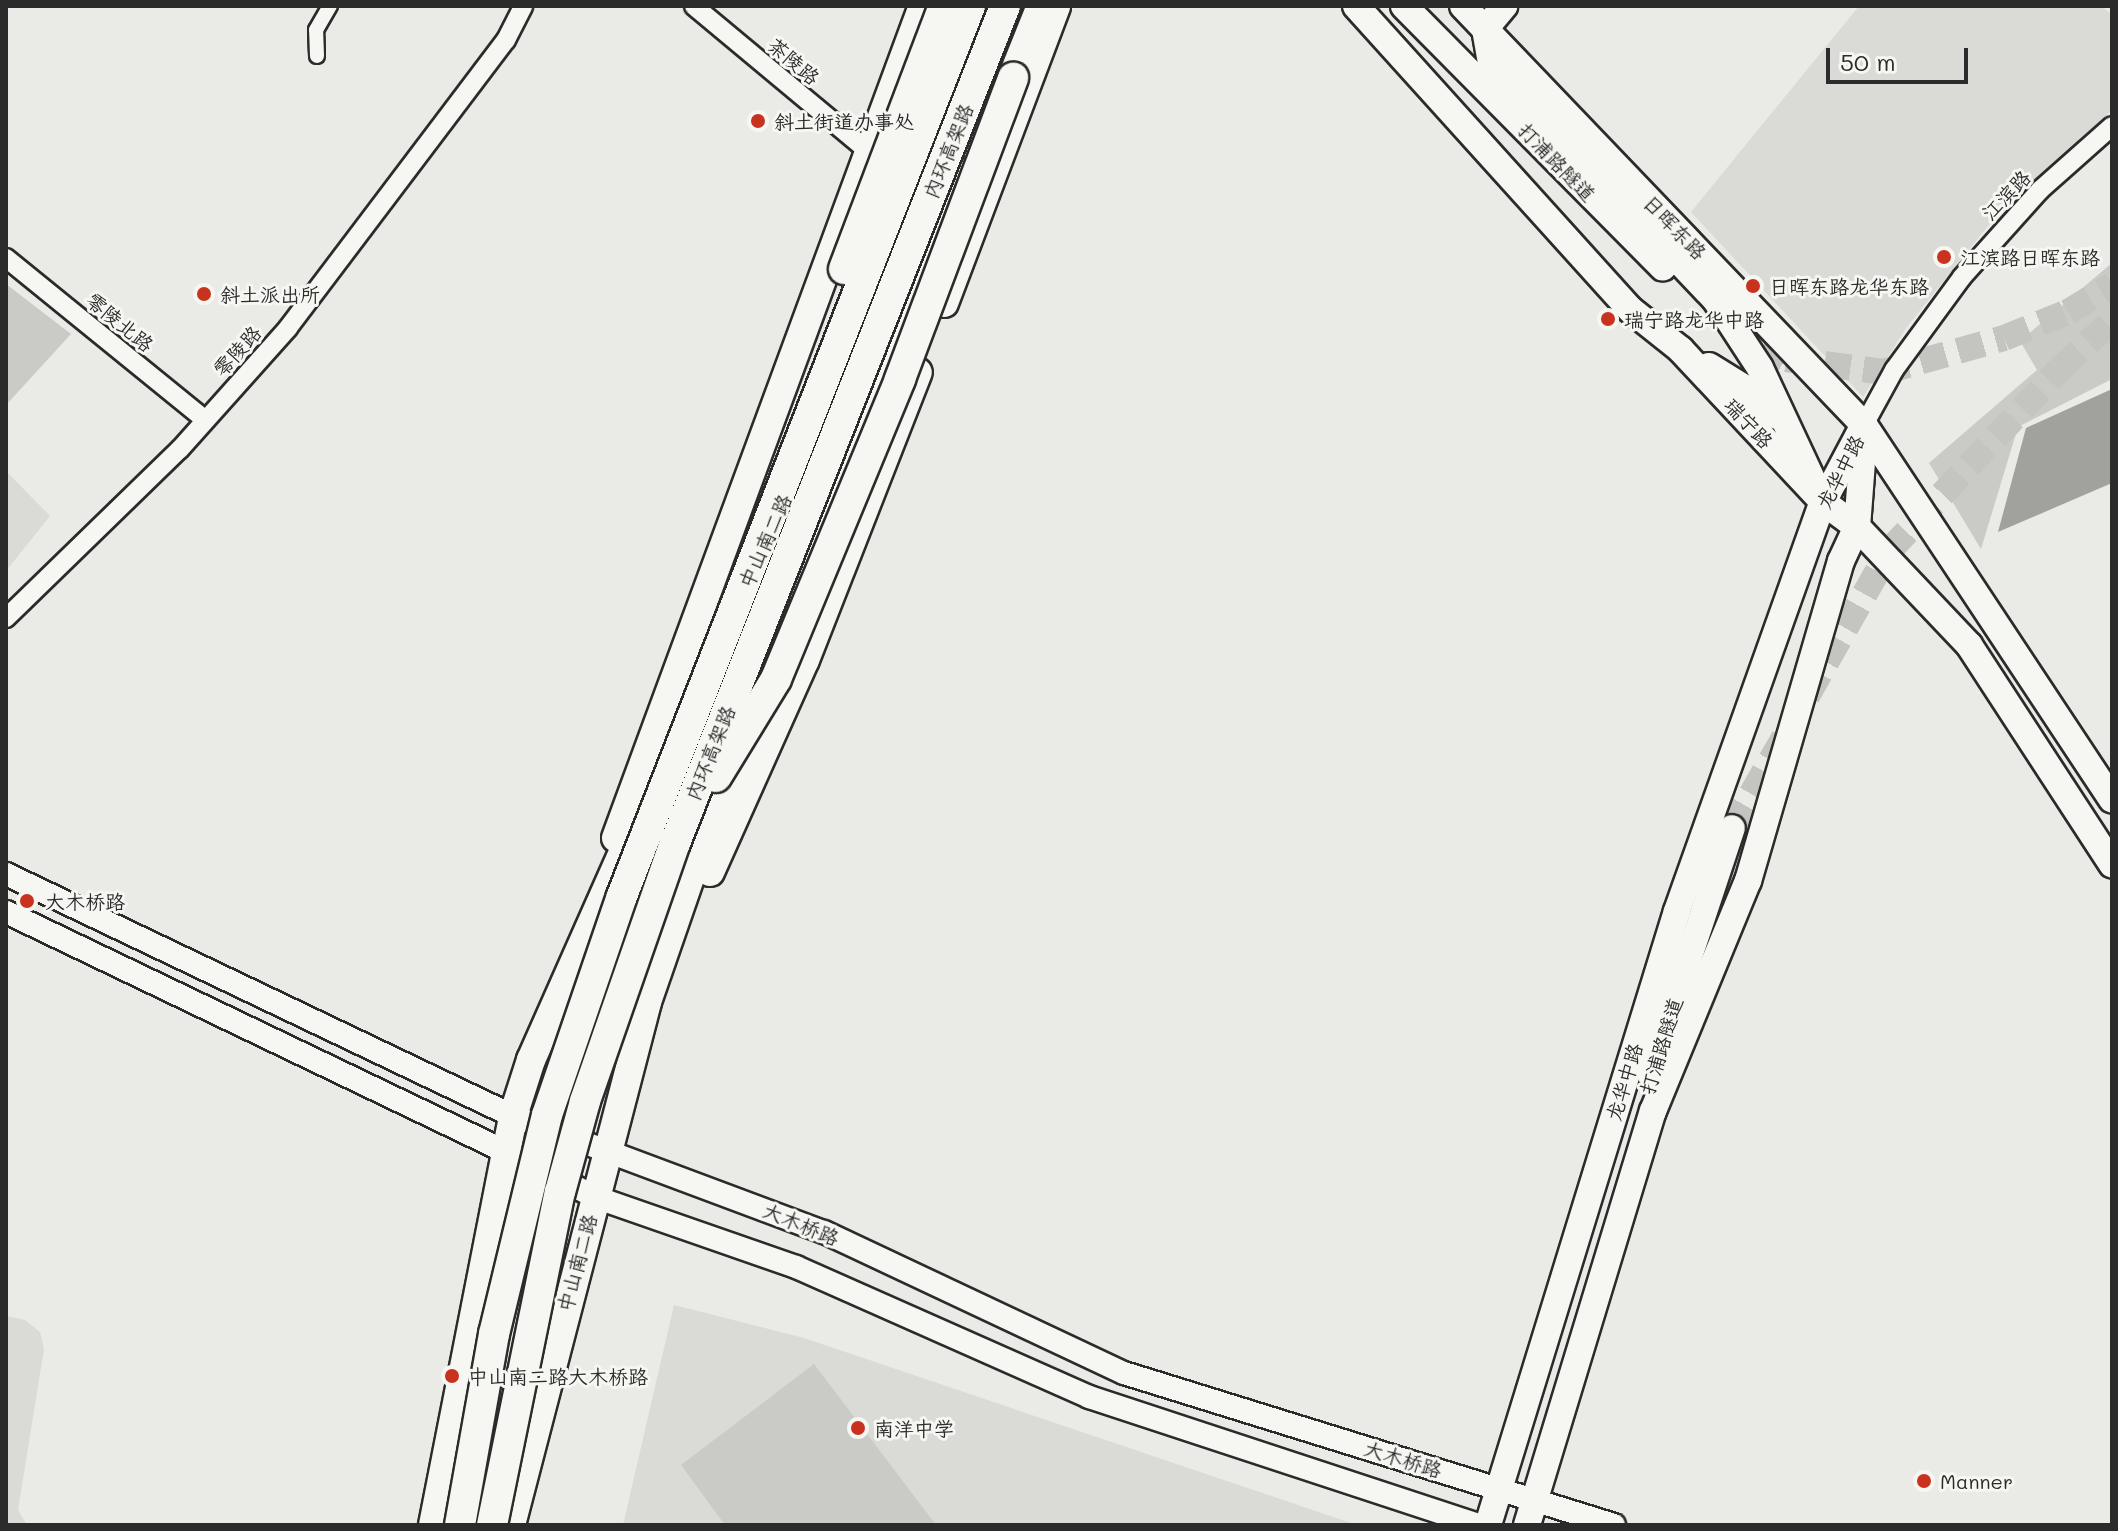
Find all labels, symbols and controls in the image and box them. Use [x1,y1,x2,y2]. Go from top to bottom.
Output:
scale bar [1830,32,1972,82]
street label: 茶陵路 [763,33,825,89]
text: 50 m [1840,46,1896,77]
street label: 内环高架路 [918,100,978,202]
place label: 斜土街道办事处 [774,109,914,133]
marker: 斜土街道办事处 [749,112,767,130]
street label: 打浦路隧道 [1514,118,1600,206]
street label: 江滨路 [1977,165,2035,225]
street label: 日晖东路 [1639,190,1711,264]
place label: 江滨路日晖东路 [1960,245,2100,269]
marker: 江滨路日晖东路 [1935,248,1953,266]
place label: 日晖东路龙华东路 [1769,274,1929,298]
marker: 日晖东路龙华东路 [1744,277,1762,295]
place label: 斜土派出所 [220,282,320,306]
marker: 斜土派出所 [195,285,213,303]
street label: 零陵北路 [81,288,159,356]
place label: 瑞宁路龙华中路 [1624,307,1764,331]
marker: 瑞宁路龙华中路 [1599,310,1617,328]
street label: 零陵路 [208,321,266,381]
street label: 瑞宁路 [1720,393,1778,453]
street label: 龙华中路 [1811,431,1869,513]
street label: 中山南二路 [734,490,796,592]
street label: 内环高架路 [680,702,740,804]
place label: 大木桥路 [45,889,125,913]
marker: 大木桥路 [16,890,38,912]
street label: 打浦路隧道 [1635,995,1687,1097]
street label: 龙华中路 [1601,1040,1647,1124]
street label: 大木桥路 [759,1198,843,1250]
street label: 中山南二路 [552,1212,602,1314]
place label: 中山南二路大木桥路 [468,1364,648,1388]
marker: 中山南二路大木桥路 [443,1367,461,1385]
place label: 南洋中学 [874,1416,954,1440]
marker: 南洋中学 [849,1419,867,1437]
street label: 大木桥路 [1361,1436,1445,1482]
place label: Manner [1940,1469,2013,1493]
marker: Manner [1915,1472,1933,1490]

